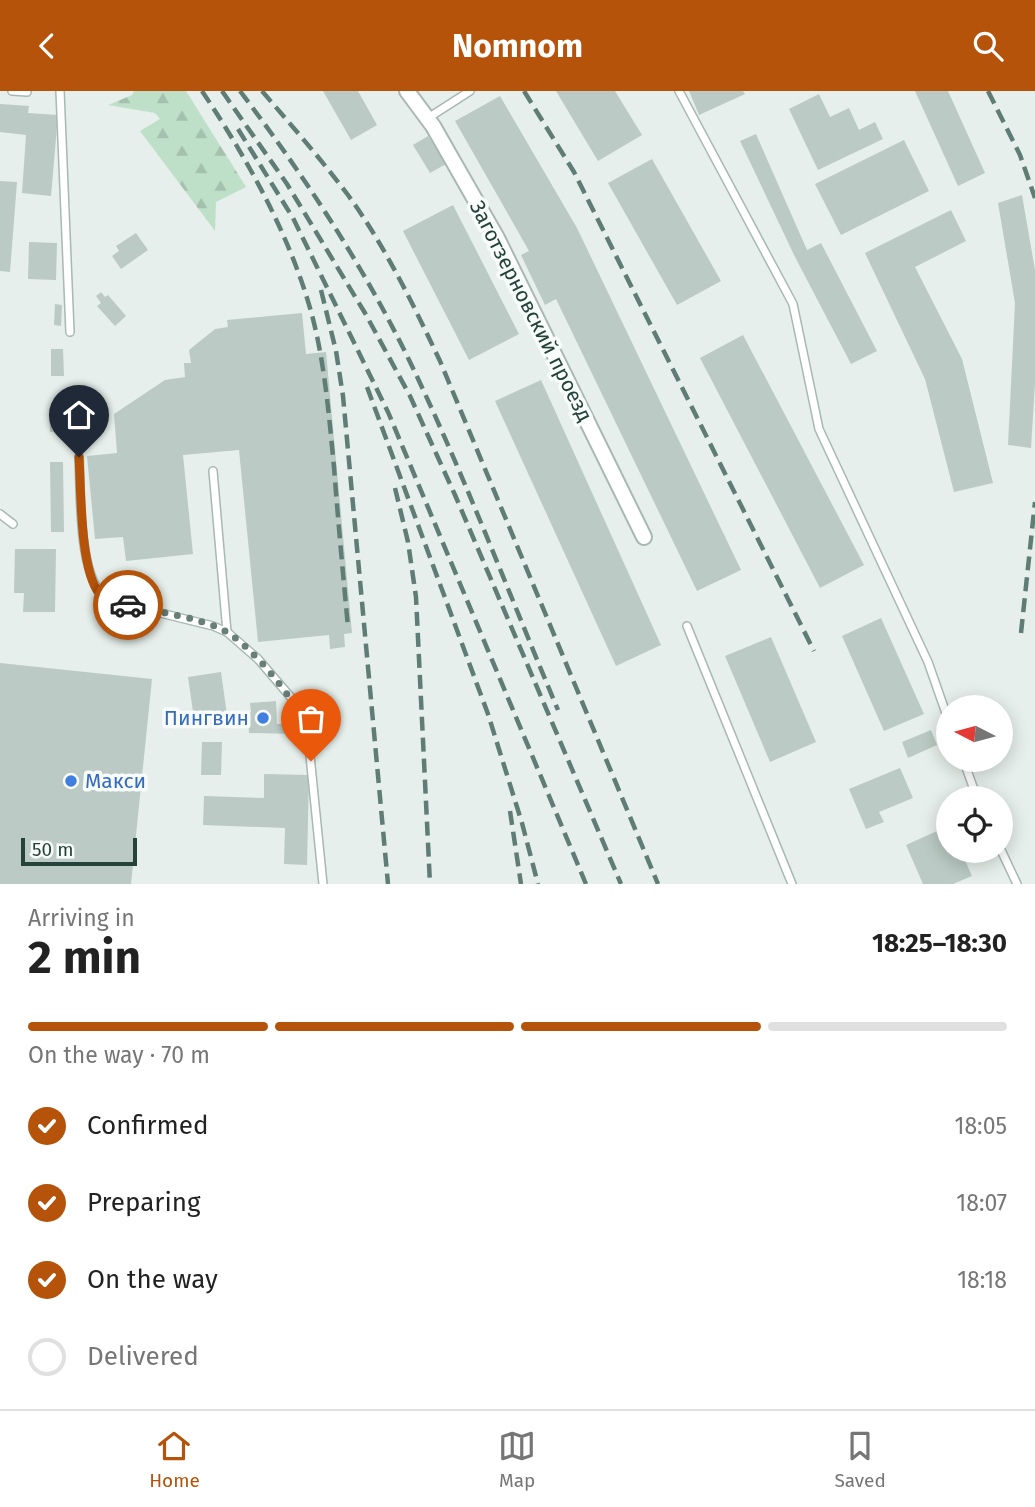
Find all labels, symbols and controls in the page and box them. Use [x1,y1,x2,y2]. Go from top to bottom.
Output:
icon: back [28,27,66,65]
text: Nomnom [452,27,583,65]
icon: search [969,27,1007,65]
street label: Заготзерновский проезд [464,196,598,426]
pin [49,385,109,457]
icon: home [60,396,98,434]
courier [93,570,163,640]
icon: car [109,586,147,624]
pin [281,689,341,761]
north arrow [936,695,1013,772]
map controls [936,695,1013,863]
icon: bag [292,700,330,738]
place label: Пингвин [164,705,249,731]
marker: Пингвин [255,710,271,726]
place label: Макси [85,768,146,794]
marker: Макси [63,773,79,789]
button: locate [936,786,1013,863]
scale bar [21,835,136,867]
text: 50 m [32,838,73,861]
text: Arriving in [28,904,135,932]
text: 18:25–18:30 [872,928,1007,959]
text: 2 min [28,930,141,985]
text: On the way · 70 m [28,1041,210,1069]
icon: check [28,1107,66,1145]
text: Confirmed [87,1110,208,1141]
text: 18:05 [954,1112,1007,1140]
icon: check [28,1184,66,1222]
text: Preparing [87,1187,200,1218]
text: 18:07 [956,1189,1007,1217]
icon: check [28,1261,66,1299]
text: On the way [87,1264,218,1295]
text: 18:18 [957,1266,1007,1294]
text: Delivered [87,1341,199,1372]
tab: Home [149,1427,200,1492]
tab: Map [498,1427,536,1492]
tab: Saved [834,1427,886,1492]

